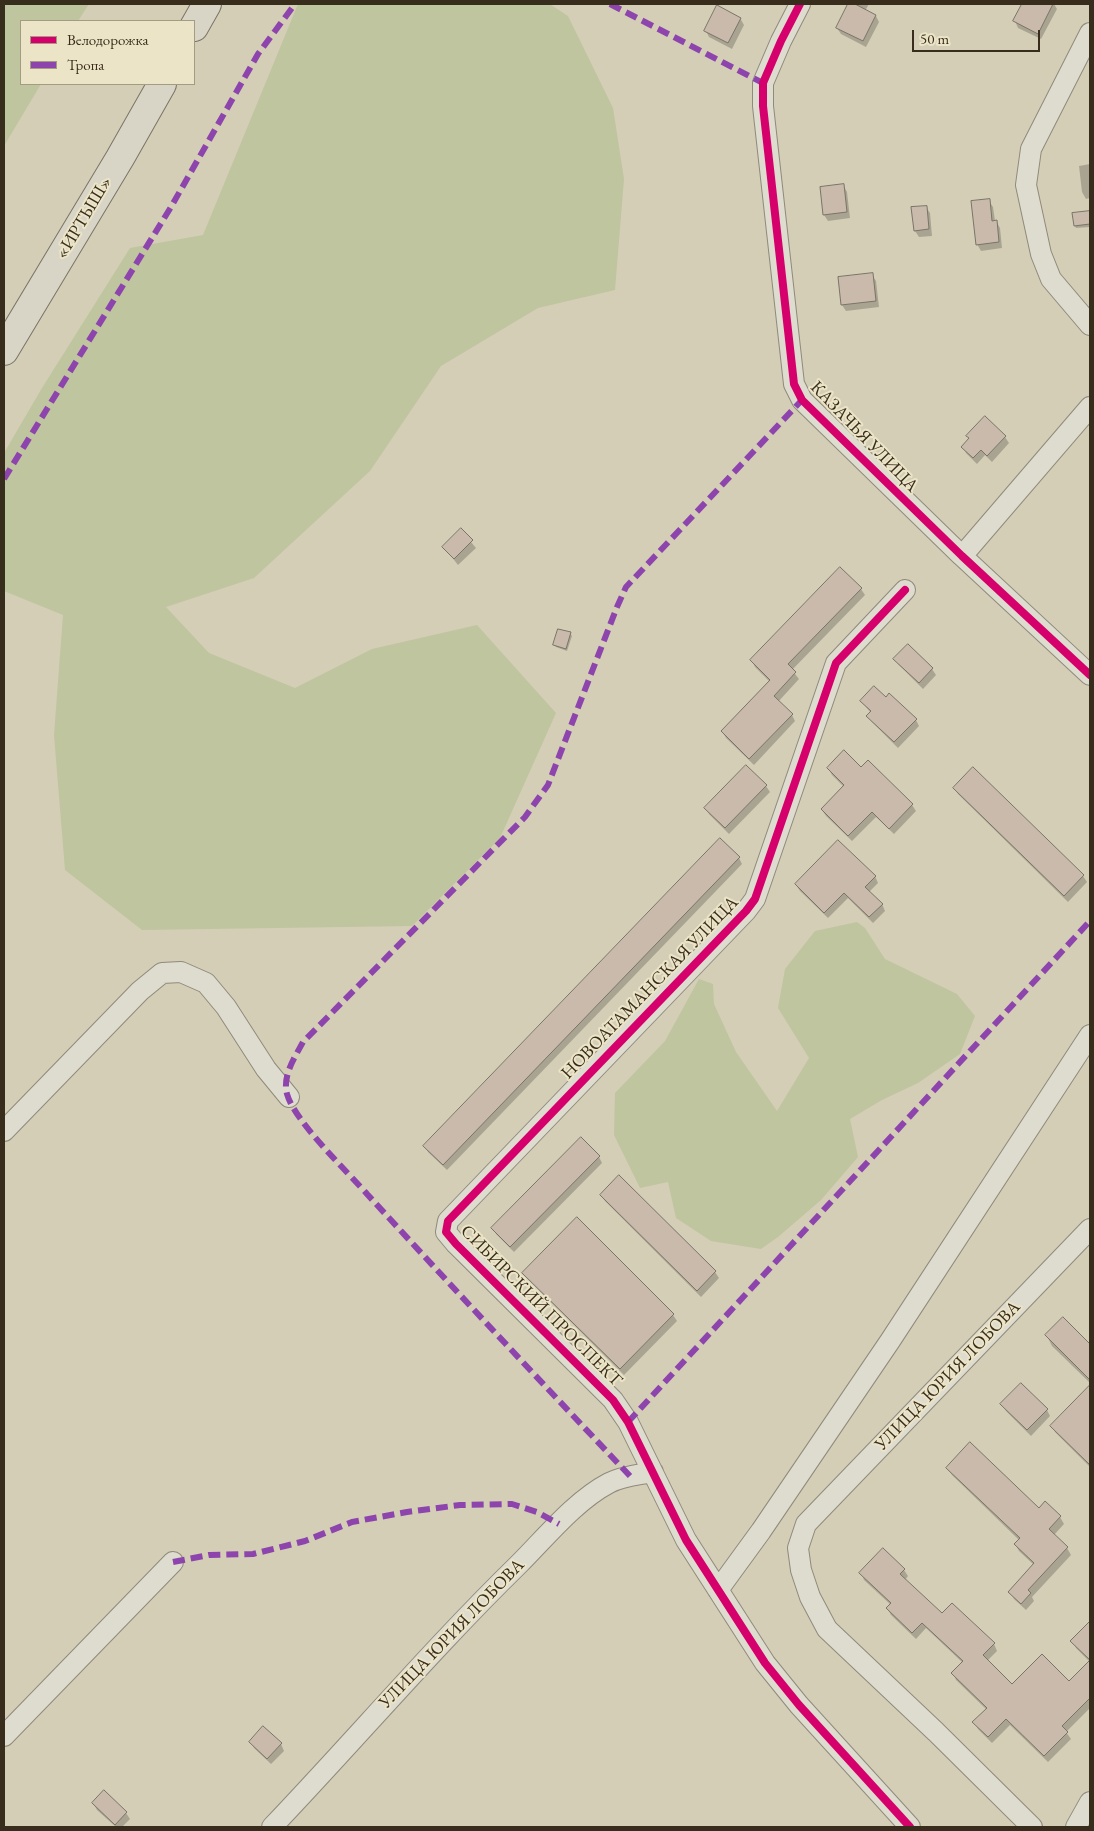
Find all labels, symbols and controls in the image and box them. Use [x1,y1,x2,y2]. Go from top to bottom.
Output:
legend [20,20,195,85]
scale bar [914,20,1042,52]
text: 50 m [920,29,949,48]
text: Велодорожка [67,30,148,49]
text: Тропа [67,55,104,74]
street label: «ИРТЫШ» [51,173,117,263]
street label: КАЗАЧЬЯ УЛИЦА [805,377,923,497]
street label: НОВОАТАМАНСКАЯ УЛИЦА [557,892,743,1084]
street label: СИБИРСКИЙ ПРОСПЕКТ [456,1221,626,1391]
street label: УЛИЦА ЮРИЯ ЛОБОВА [871,1297,1025,1455]
street label: УЛИЦА ЮРИЯ ЛОБОВА [375,1555,529,1713]

